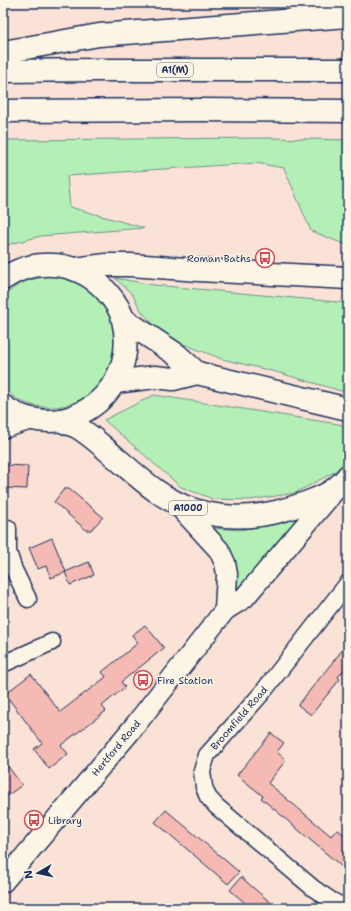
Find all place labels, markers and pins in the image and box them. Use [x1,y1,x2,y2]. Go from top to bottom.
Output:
bus stop icon: Roman Baths [254,247,276,269]
place label: Roman Baths [187,252,251,265]
bus stop icon: Fire Station [132,669,154,691]
place label: Fire Station [157,674,213,687]
bus stop icon: Library [23,809,45,831]
place label: Library [48,814,82,827]

